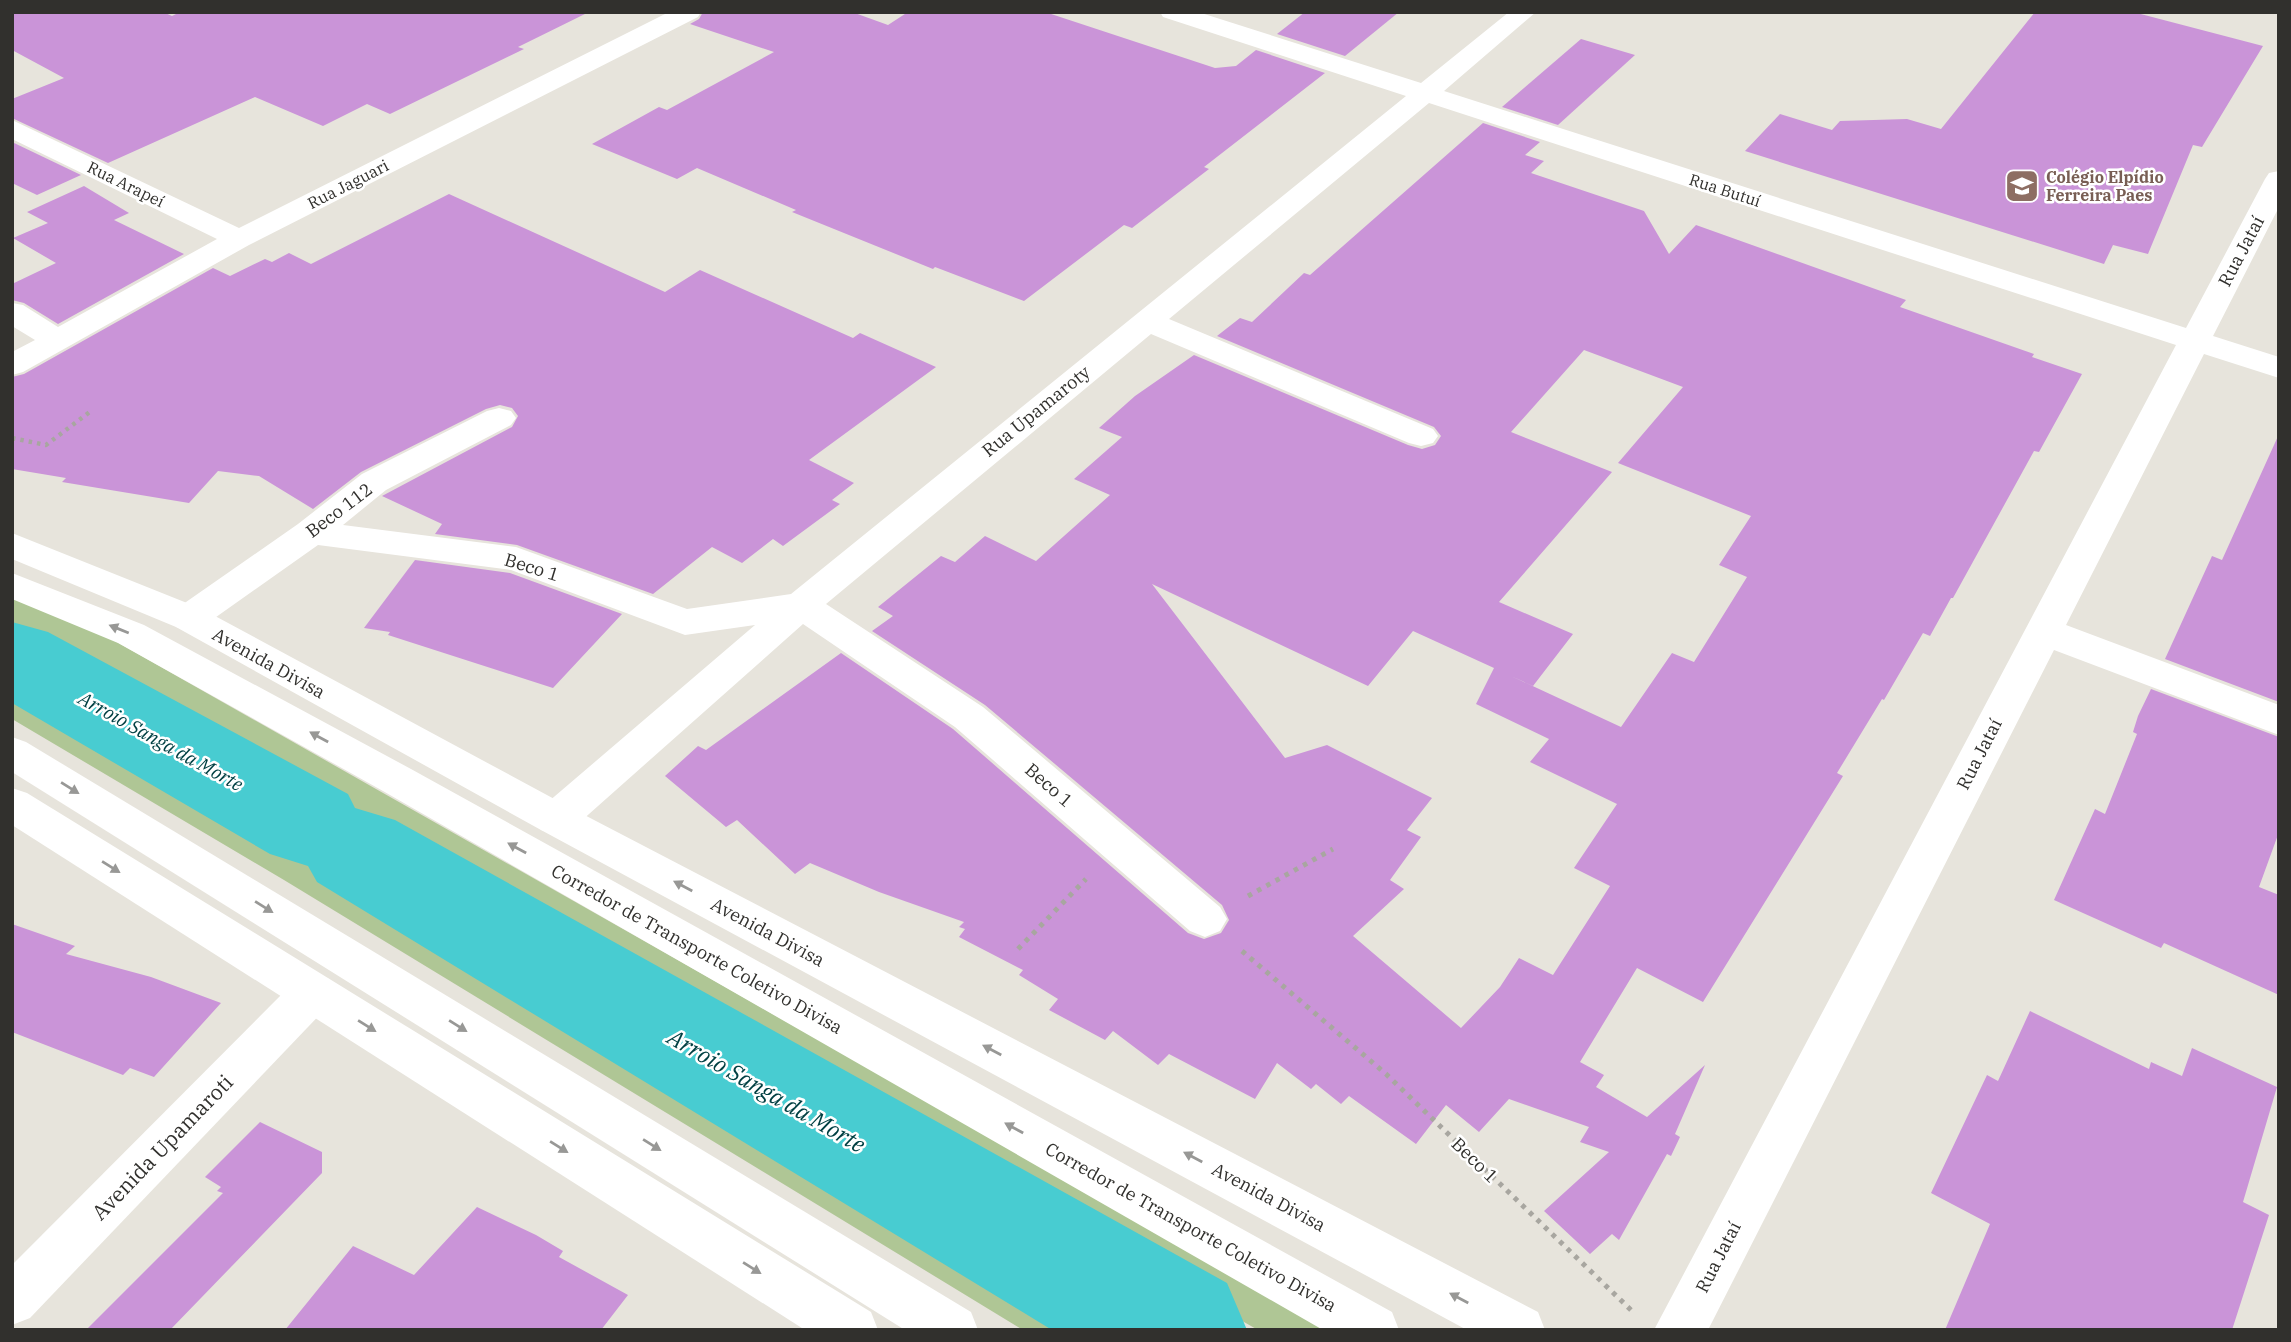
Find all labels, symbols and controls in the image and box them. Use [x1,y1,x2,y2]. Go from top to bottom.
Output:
street label: Rua Jaguari [304,155,392,213]
street label: Rua Arapeí [84,157,168,211]
school or university icon: Colégio Elpídio Ferreira Paes [2003,167,2041,205]
place label: Colégio Elpídio Ferreira Paes [2046,167,2164,205]
street label: Rua Butuí [1687,169,1763,211]
street label: Rua Jataí [2213,211,2269,290]
street label: Rua Upamaroty [977,360,1095,462]
street label: Beco 112 [301,477,377,543]
street label: Beco 1 [502,548,562,586]
one-way arrow [108,623,129,634]
street label: Avenida Divisa [209,623,330,704]
water label: Arroio Sanga da Morte [73,685,248,796]
street label: Rua Jataí [1951,714,2007,793]
one-way arrow [309,731,328,743]
street label: Beco 1 [1020,758,1078,812]
one-way arrow [61,781,80,794]
one-way arrow [508,842,527,854]
street label: Corredor de Transporte Coletivo Divisa [547,859,847,1039]
one-way arrow [102,860,121,873]
one-way arrow [672,881,692,893]
street label: Avenida Divisa [707,892,829,972]
one-way arrow [254,900,274,913]
one-way arrow [357,1020,376,1033]
one-way arrow [448,1020,467,1032]
water label: Arroio Sanga da Morte [661,1020,871,1159]
one-way arrow [982,1045,1002,1056]
street label: Avenida Upamaroti [85,1068,239,1226]
one-way arrow [1005,1122,1024,1134]
street label: Beco 1 [1447,1132,1503,1188]
street label: Corredor de Transporte Coletivo Divisa [1041,1137,1341,1317]
one-way arrow [642,1139,661,1152]
one-way arrow [550,1140,569,1153]
one-way arrow [1183,1151,1203,1163]
street label: Avenida Divisa [1208,1157,1330,1237]
street label: Rua Jataí [1690,1217,1746,1296]
one-way arrow [743,1261,762,1274]
one-way arrow [1449,1292,1469,1304]

